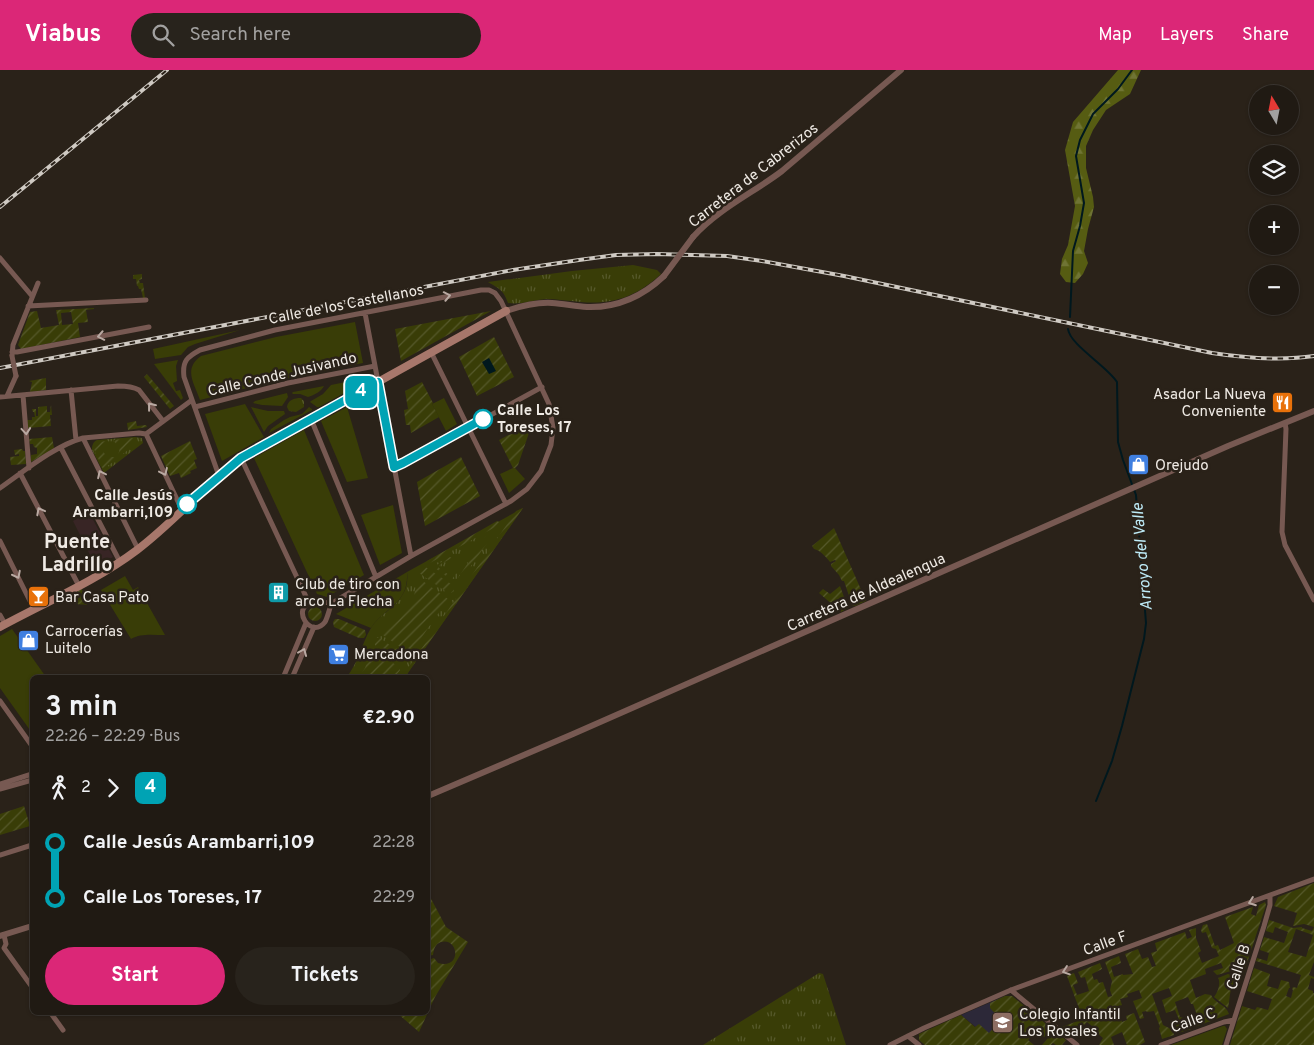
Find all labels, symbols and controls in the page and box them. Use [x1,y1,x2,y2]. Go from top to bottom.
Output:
search box [131,13,481,58]
text: Viabus [25,20,101,50]
icon: search [149,21,177,49]
text: Search here [189,23,291,47]
text: Map [1098,24,1132,47]
text: Layers [1160,24,1214,47]
text: Share [1242,24,1289,47]
north arrow [1249,85,1299,135]
map controls [1249,85,1299,315]
street label: Carretera de Cabrerizos [685,120,823,233]
button: layers [1249,145,1299,195]
button: + [1249,205,1299,255]
button: − [1249,265,1299,315]
street label: Calle de los Castellanos [267,281,426,330]
one-way arrow [443,292,452,302]
one-way arrow [97,331,106,341]
street label: Calle Conde Jusivando [206,349,359,402]
line badge: 4 [345,376,377,408]
text: 4 [355,380,367,403]
place label: Asador La Nueva Conveniente [1153,386,1266,422]
restaurant icon: Asador La Nueva Conveniente [1270,391,1294,415]
place label: Calle Los Toreses, 17 [497,402,572,438]
one-way arrow [148,403,156,412]
marker: Calle Los Toreses, 17 [473,409,493,429]
one-way arrow [20,428,31,436]
shop icon: Orejudo [1127,453,1151,477]
place label: Orejudo [1155,457,1209,476]
one-way arrow [158,467,168,476]
one-way arrow [97,470,108,479]
place label: Calle Jesús Arambarri,109 [72,487,173,523]
marker: Calle Jesús Arambarri,109 [177,494,197,514]
water label: Arroyo del Valle [1128,501,1158,611]
one-way arrow [36,508,46,517]
district label: Puente Ladrillo [42,530,112,579]
street label: Carretera de Aldealengua [785,550,949,637]
one-way arrow [11,570,21,579]
place label: Club de tiro con arco La Flecha [295,576,400,612]
building icon: Club de tiro con arco La Flecha [267,581,291,605]
bar icon: Bar Casa Pato [27,585,51,609]
place label: Bar Casa Pato [55,589,149,608]
place label: Carrocerías Luitelo [45,623,123,659]
shop icon: Carrocerías Luitelo [17,628,41,652]
supermarket icon: Mercadona [326,642,350,666]
place label: Mercadona [354,646,428,665]
one-way arrow [296,648,307,657]
text: 3 min [45,690,118,726]
text: €2.90 [362,706,415,730]
text: 22:26 – 22:29 · Bus [45,727,180,747]
icon: walk [45,774,73,802]
icon: forward [99,774,127,802]
text: 4 [145,776,156,799]
text: 2 [81,778,91,798]
text: Calle Jesús Arambarri,109 [83,831,315,855]
text: 22:28 [372,833,415,853]
text: Calle Los Toreses, 17 [83,886,262,910]
text: 22:29 [372,888,415,908]
one-way arrow [1248,896,1257,906]
street label: Calle F [1081,928,1130,961]
street label: Calle B [1223,942,1256,993]
button: Start [45,947,225,1005]
button: Tickets [235,947,415,1005]
one-way arrow [1063,965,1071,975]
street label: Calle C [1168,1004,1219,1038]
place label: Colegio Infantil Los Rosales [1019,1006,1121,1042]
school or university icon: Colegio Infantil Los Rosales [991,1011,1015,1035]

